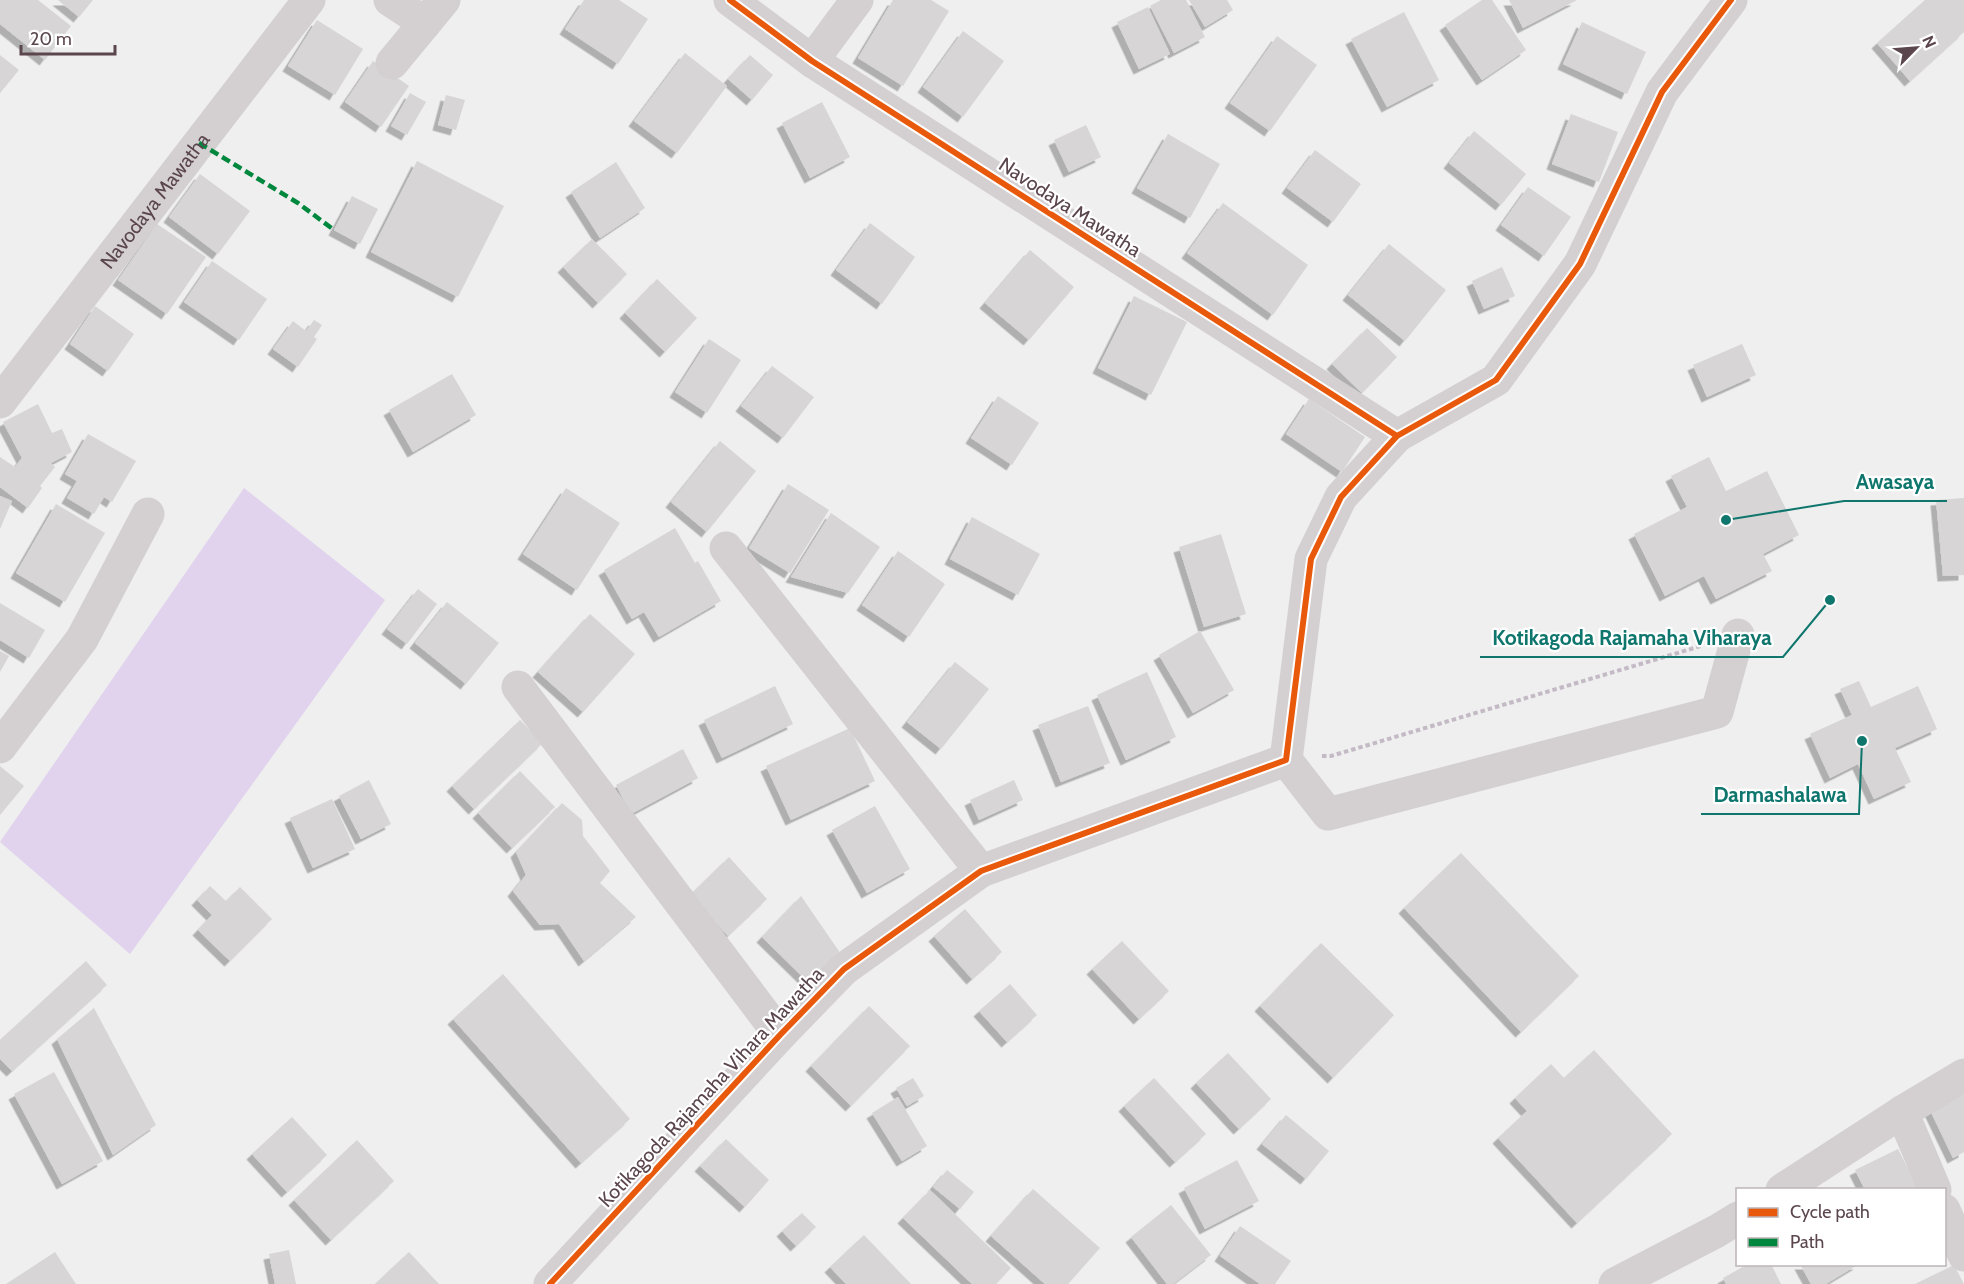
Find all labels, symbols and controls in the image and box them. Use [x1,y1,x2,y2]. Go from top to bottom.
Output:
scale bar [21,18,116,56]
north arrow [1886,18,1946,78]
text: 20 m [30,28,72,50]
text: N [1918,33,1940,51]
street label: Navodaya Mawatha [95,128,215,273]
street label: Navodaya Mawatha [994,152,1146,262]
callout: Awasaya [1844,462,1947,501]
text: Awasaya [1856,469,1935,494]
callout: Kotikagoda Rajamaha Viharaya [1480,618,1783,657]
text: Kotikagoda Rajamaha Viharaya [1492,625,1772,650]
callout: Darmashalawa [1701,775,1859,814]
text: Darmashalawa [1713,782,1847,807]
street label: Kotikagoda Rajamaha Vihara Mawatha [593,962,829,1212]
legend [1736,1188,1946,1266]
text: Cycle path [1790,1201,1870,1223]
text: Path [1790,1231,1824,1253]

